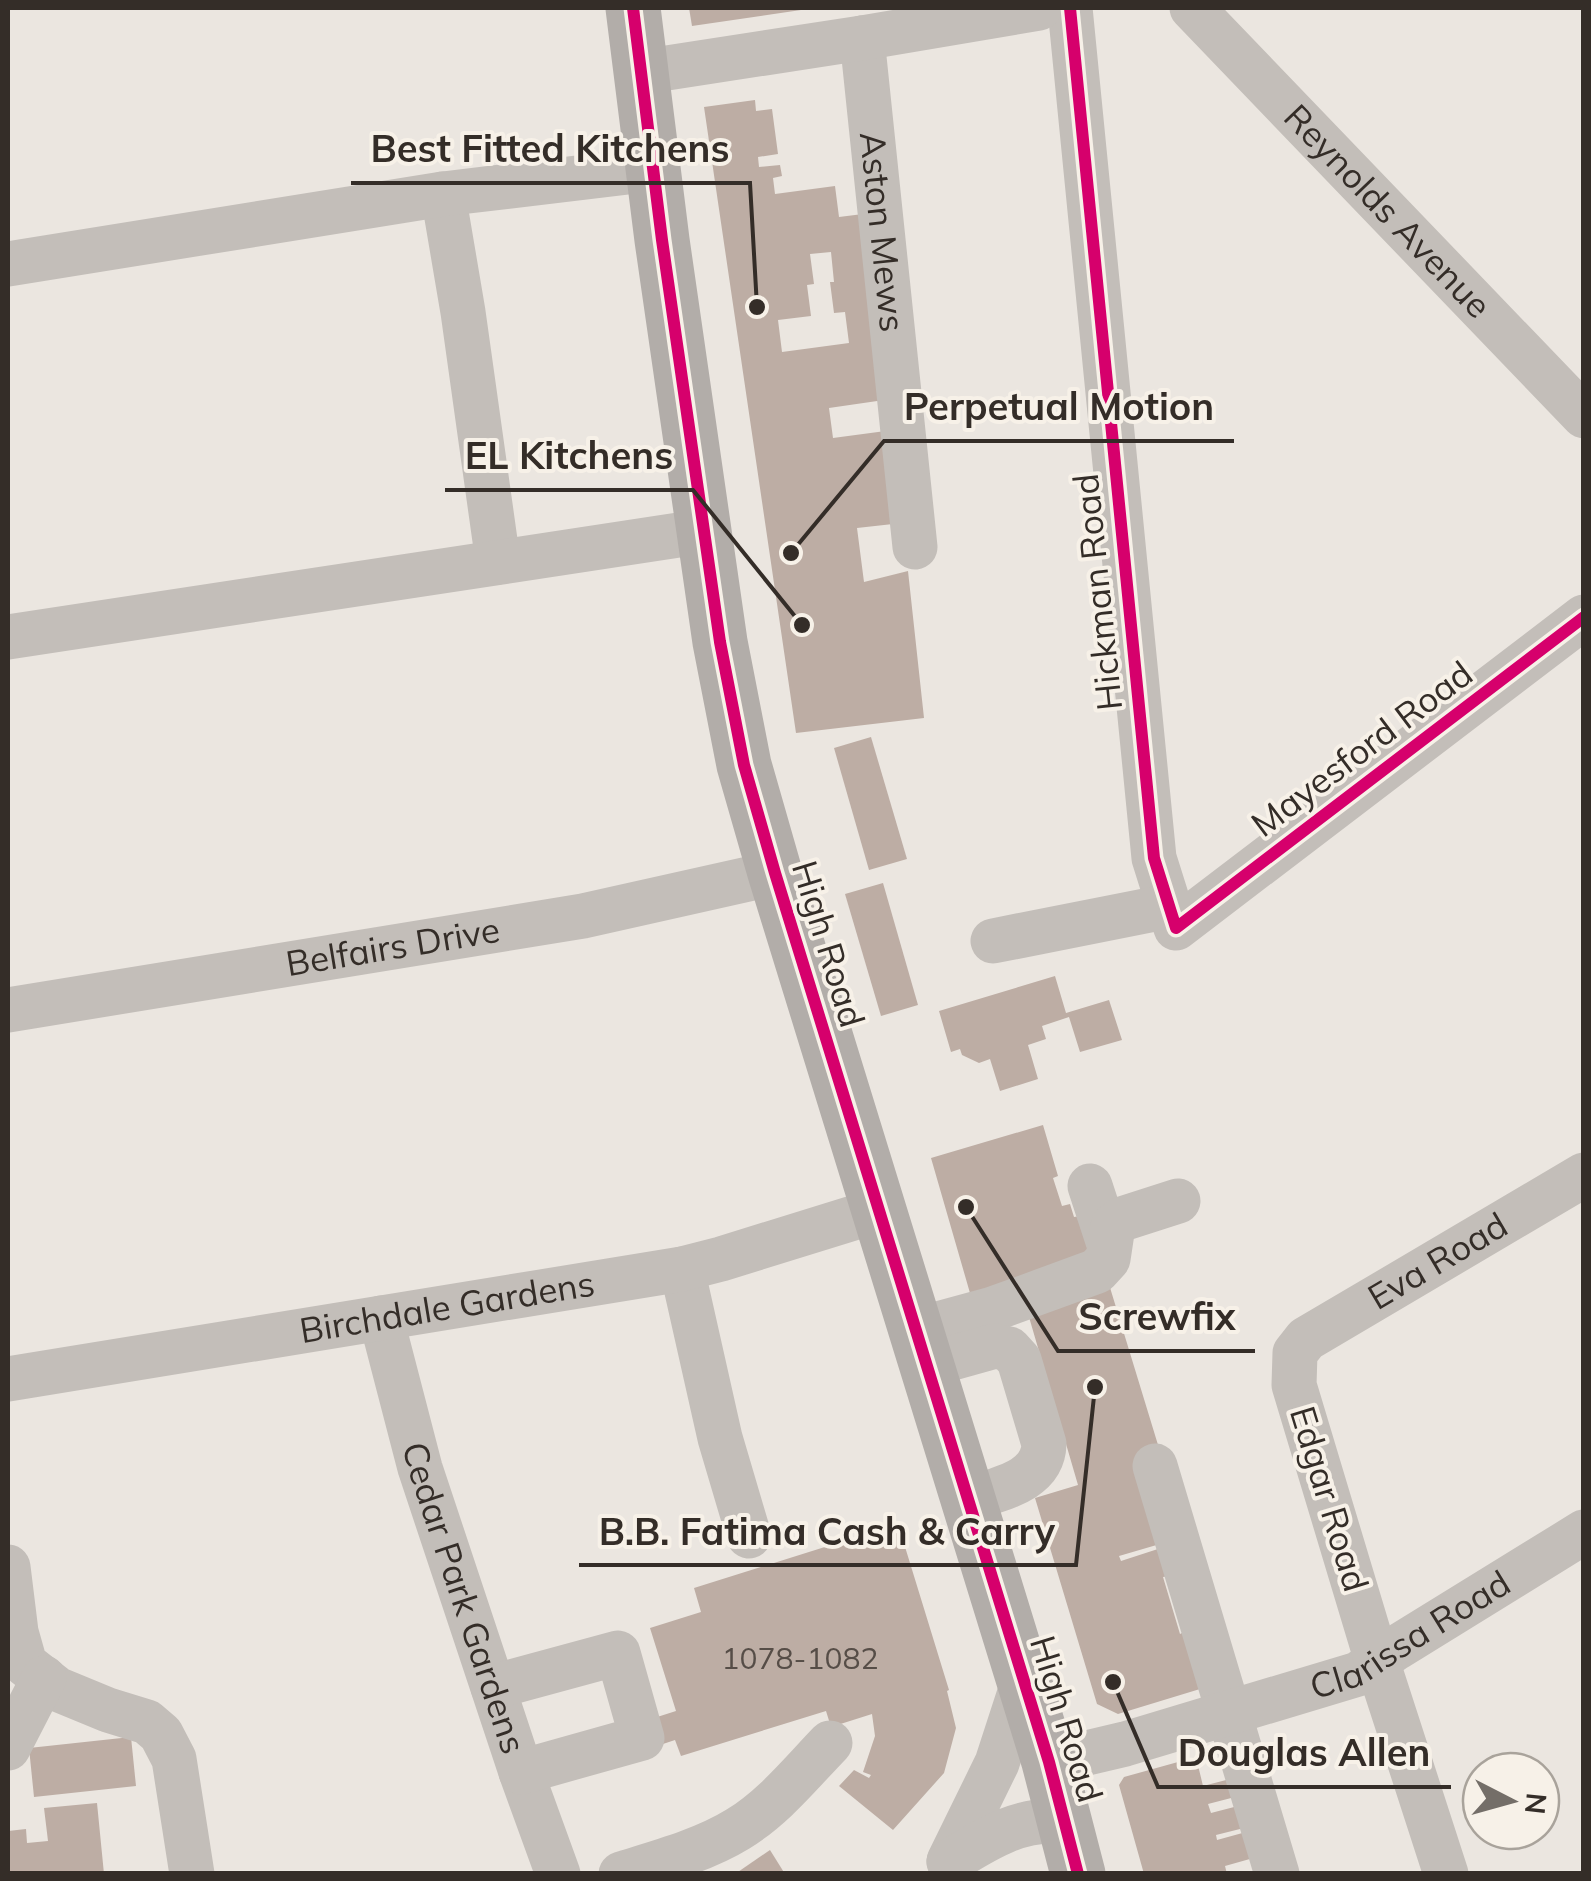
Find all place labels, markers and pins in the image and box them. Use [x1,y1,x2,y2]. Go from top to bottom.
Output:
callout: Best Fitted Kitchens [351,115,750,183]
callout: Perpetual Motion [884,373,1234,441]
callout: EL Kitchens [445,422,693,490]
callout: Screwfix [1058,1283,1255,1351]
callout: B.B. Fatima Cash & Carry [579,1497,1076,1565]
callout: Douglas Allen [1158,1719,1451,1787]

